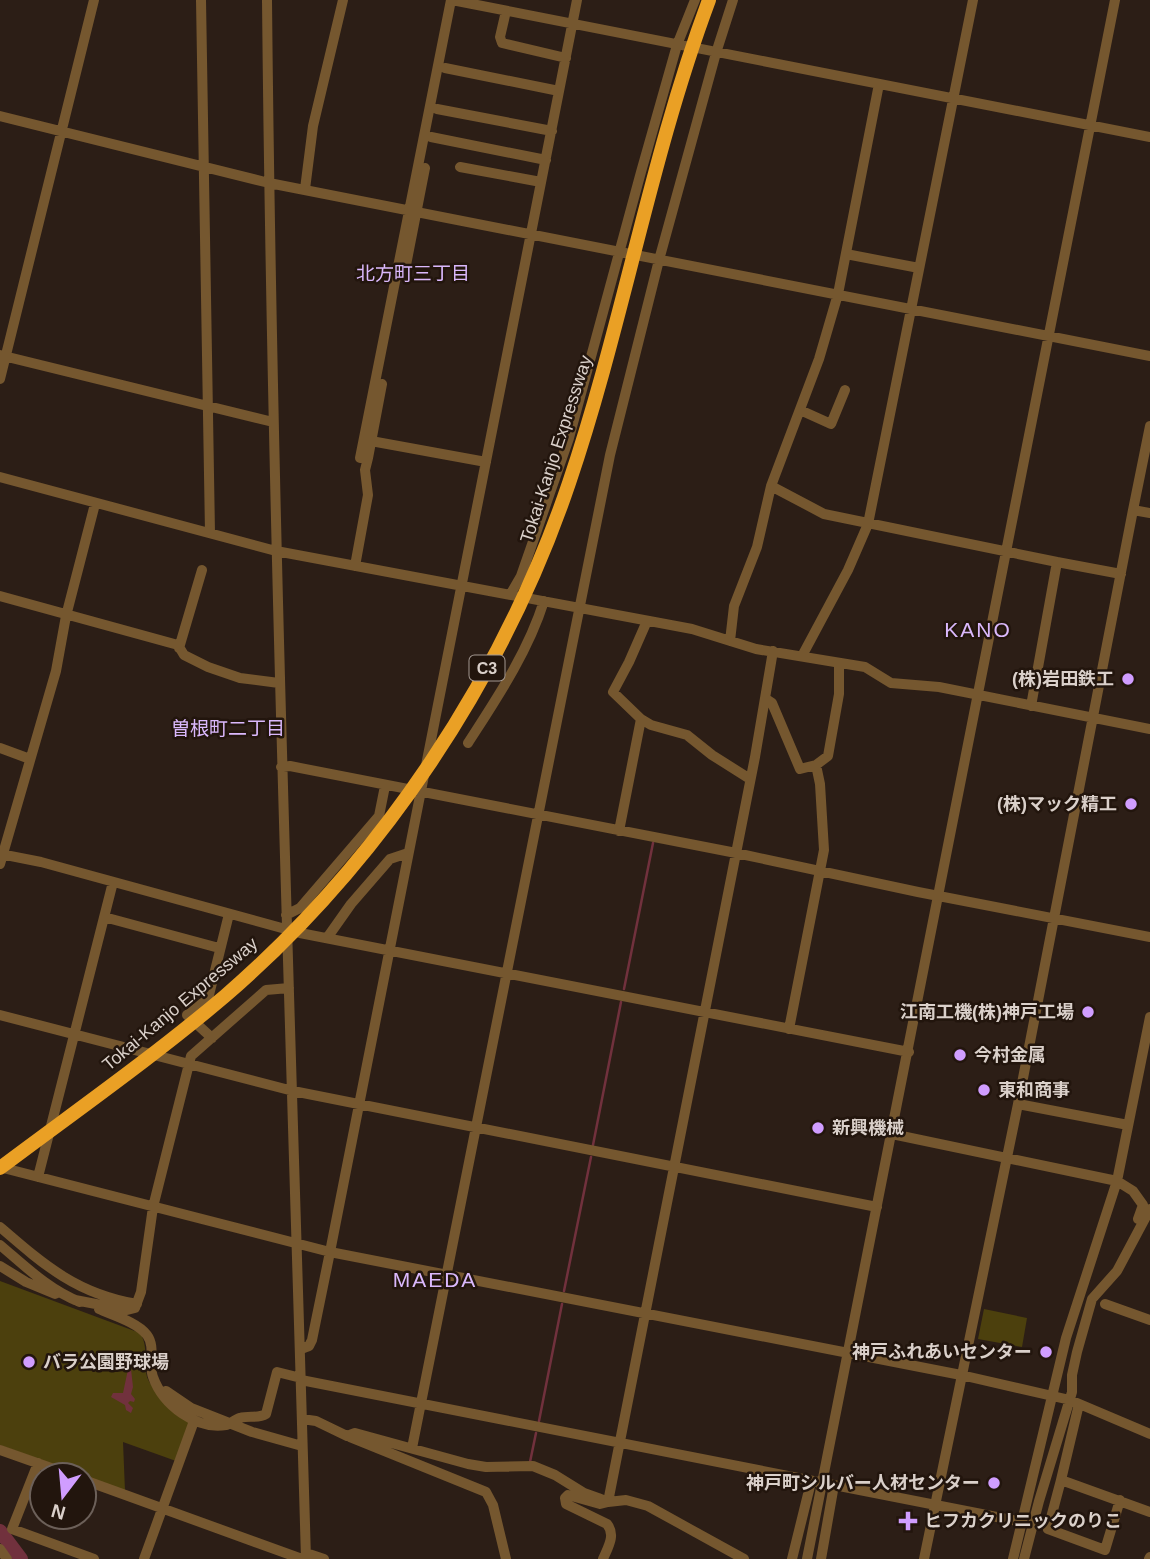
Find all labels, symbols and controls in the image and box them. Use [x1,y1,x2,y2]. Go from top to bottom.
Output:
district label: 北方町三丁目 [356,263,470,284]
street label: Tokai-Kanjo Expressway [516,353,596,545]
district label: KANO [944,618,1012,641]
road number: C3 [470,656,504,680]
place label: (株)岩田鉄工 [1012,669,1114,689]
marker: (株)岩田鉄工 [1120,671,1136,687]
district label: 曽根町二丁目 [171,718,285,739]
place label: (株)マック精工 [997,794,1117,814]
marker: (株)マック精工 [1123,796,1139,812]
street label: Tokai-Kanjo Expressway [98,933,262,1075]
place label: 江南工機(株)神戸工場 [900,1002,1074,1022]
marker: 江南工機(株)神戸工場 [1080,1004,1096,1020]
place label: 今村金属 [974,1045,1046,1065]
marker: 今村金属 [952,1047,968,1063]
place label: 東和商事 [998,1080,1070,1100]
marker: 東和商事 [976,1082,992,1098]
place label: 新興機械 [832,1118,904,1138]
marker: 新興機械 [810,1120,826,1136]
district label: MAEDA [393,1268,477,1291]
place label: 神戸ふれあいセンター [852,1342,1032,1362]
marker: 神戸ふれあいセンター [1038,1344,1054,1360]
place label: バラ公園野球場 [43,1352,169,1372]
marker: バラ公園野球場 [21,1354,37,1370]
north arrow [28,1461,98,1531]
place label: 神戸町シルバー人材センター [746,1473,980,1493]
marker: 神戸町シルバー人材センター [986,1475,1002,1491]
text: N [49,1500,68,1524]
marker: ヒフカクリニックのりこ [898,1511,918,1531]
place label: ヒフカクリニックのりこ [924,1511,1122,1531]

